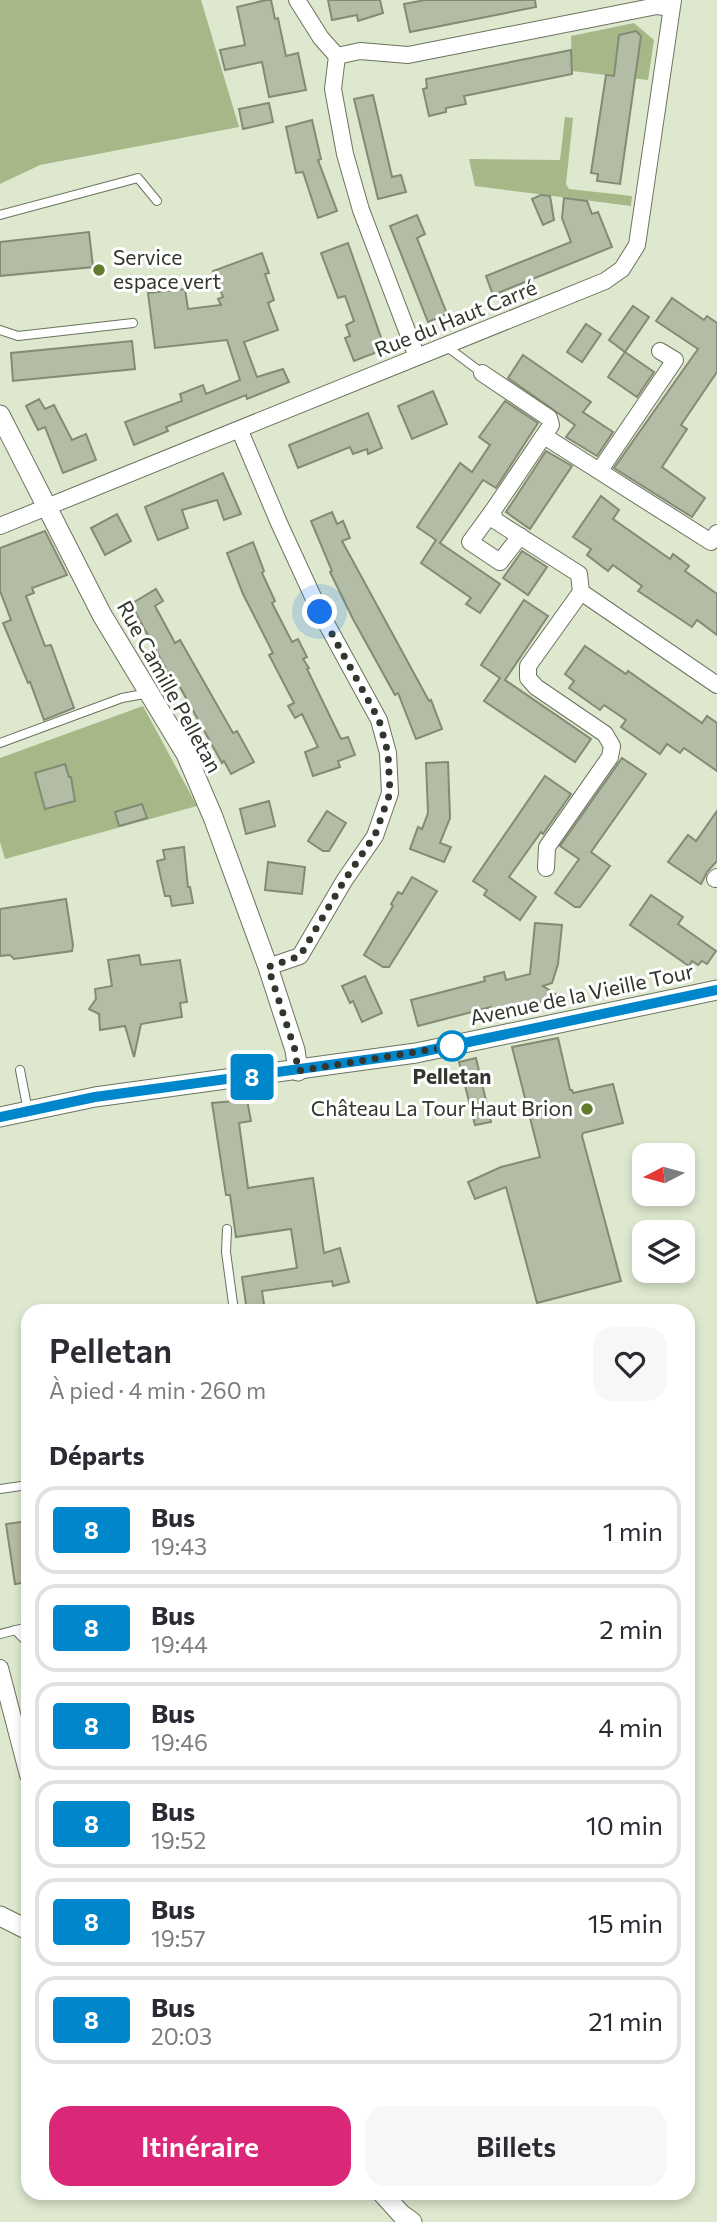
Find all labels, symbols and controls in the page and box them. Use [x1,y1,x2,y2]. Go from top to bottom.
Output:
place label: Service espace vert [113,244,221,293]
marker: Service espace vert [91,262,107,278]
street label: Rue du Haut Carré [371,274,540,362]
your location [302,594,337,629]
street label: Rue Camille Pelletan [113,596,228,777]
street label: Avenue de la Vieille Tour [468,958,696,1029]
marker: Pelletan [437,1031,467,1061]
line badge: 8 [229,1054,275,1100]
text: 8 [245,1062,259,1091]
place label: Pelletan [413,1063,491,1088]
place label: Château La Tour Haut Brion [311,1095,573,1120]
marker: Château La Tour Haut Brion [579,1101,595,1117]
north arrow [632,1143,695,1206]
map controls [632,1143,695,1283]
button: layers [632,1220,695,1283]
button: heart [593,1327,667,1401]
text: Pelletan [49,1329,172,1370]
text: À pied · 4 min · 260 m [49,1376,266,1404]
text: Départs [49,1439,145,1470]
text: Bus [151,1501,195,1532]
text: 8 [84,1515,99,1544]
text: 1 min [603,1515,663,1546]
text: 19:43 [151,1532,207,1560]
text: Bus [151,1599,195,1630]
text: 8 [84,1613,99,1642]
text: 2 min [599,1613,663,1644]
text: 19:44 [151,1630,208,1658]
text: Bus [151,1697,195,1728]
text: 8 [84,1711,99,1740]
text: 4 min [598,1711,663,1742]
text: 19:46 [151,1728,208,1756]
text: Bus [151,1795,195,1826]
text: 8 [84,1809,99,1838]
text: 10 min [586,1809,663,1840]
text: 19:52 [151,1826,206,1854]
text: Bus [151,1893,195,1924]
text: 8 [84,1907,99,1936]
text: 15 min [588,1907,663,1938]
text: 19:57 [151,1924,206,1952]
text: Bus [151,1991,195,2022]
text: 8 [84,2005,99,2034]
text: 21 min [588,2005,663,2036]
text: 20:03 [151,2022,212,2050]
button: Itinéraire [49,2106,351,2186]
button: Billets [365,2106,667,2186]

